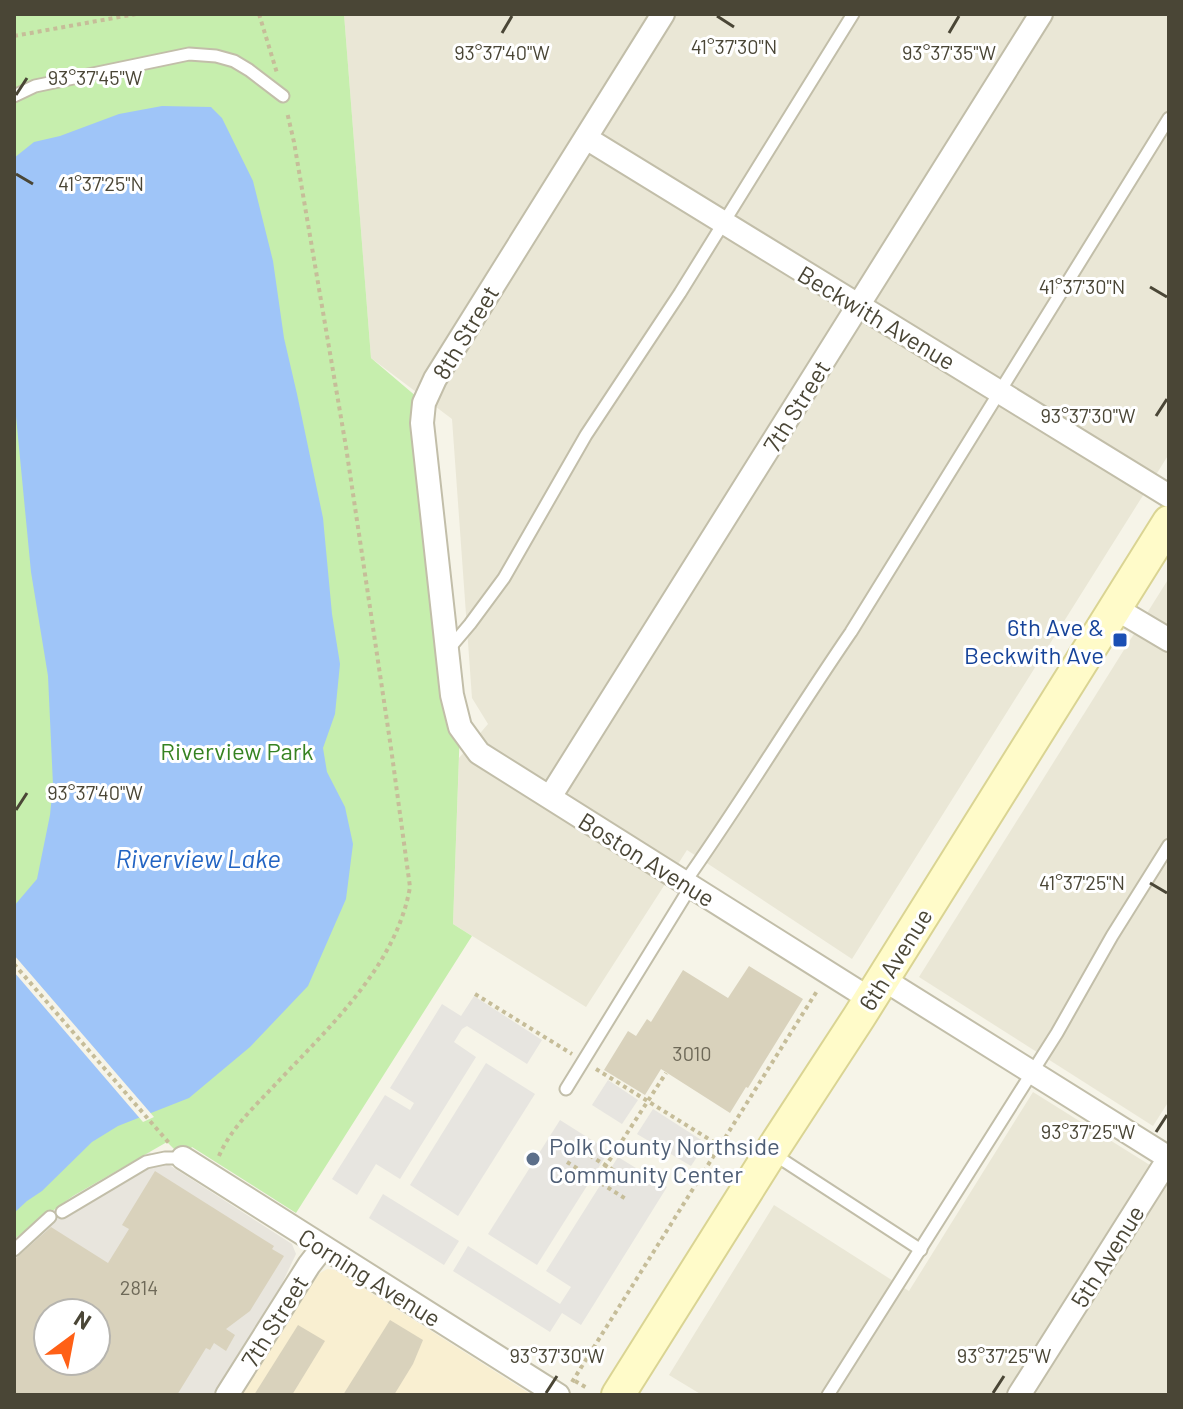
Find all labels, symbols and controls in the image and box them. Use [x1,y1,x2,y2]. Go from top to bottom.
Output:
text: 41°37'30"N [691,34,777,58]
text: 93°37'40"W [454,40,550,64]
text: 93°37'35"W [902,40,997,64]
text: 93°37'45"W [48,65,143,89]
text: 41°37'25"N [58,171,144,195]
street label: Beckwith Avenue [793,259,961,375]
text: 41°37'30"N [1039,274,1125,298]
street label: 8th Street [426,280,504,384]
street label: 7th Street [756,354,836,458]
text: 93°37'30"W [1040,403,1136,427]
place label: 6th Ave & Beckwith Ave [964,612,1104,669]
marker: 6th Ave & Beckwith Ave [1111,631,1129,649]
park label: Riverview Park [160,736,314,765]
text: 93°37'40"W [47,780,143,804]
street label: Boston Avenue [574,806,720,912]
water label: Riverview Lake [115,842,281,873]
text: 41°37'25"N [1039,870,1125,894]
street label: 6th Avenue [852,903,938,1015]
house number: 3010 [672,1041,712,1065]
text: 93°37'25"W [1041,1119,1136,1143]
place label: Polk County Northside Community Center [549,1131,780,1188]
marker: Polk County Northside Community Center [524,1150,542,1168]
street label: 5th Avenue [1064,1200,1150,1312]
street label: Corning Avenue [294,1222,446,1332]
street label: 7th Street [234,1269,314,1373]
house number: 2814 [120,1275,158,1299]
north arrow [32,1297,112,1377]
text: N [70,1304,96,1334]
text: 93°37'30"W [509,1343,605,1367]
text: 93°37'25"W [957,1343,1052,1367]

